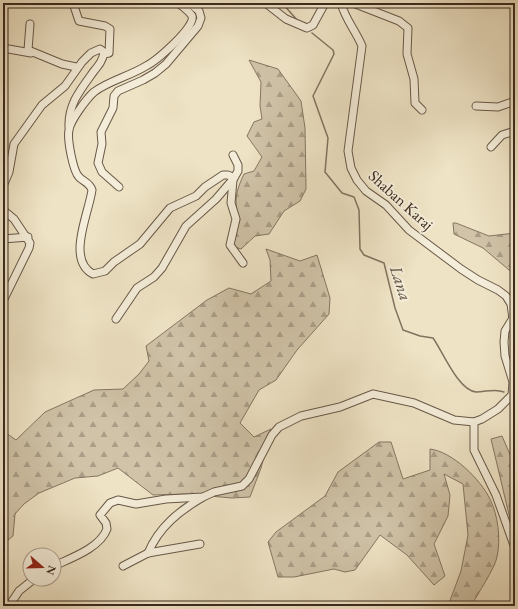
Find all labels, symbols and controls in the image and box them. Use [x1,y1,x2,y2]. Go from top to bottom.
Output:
street label: Shaban Karaj [364,165,438,235]
water label: Lana [385,262,417,303]
north arrow [22,547,62,587]
text: N [43,564,59,577]

